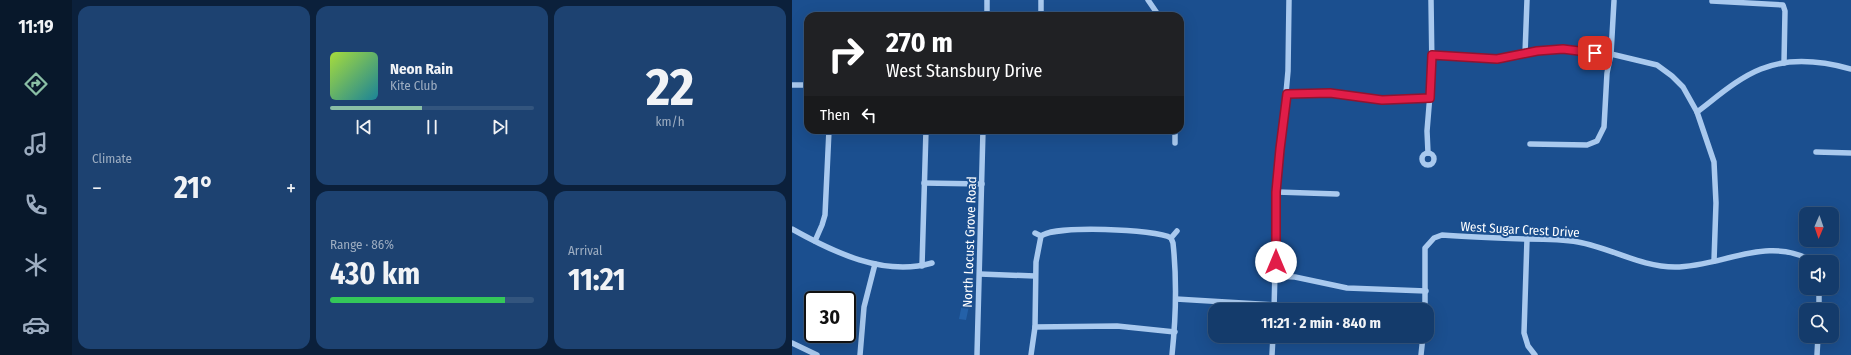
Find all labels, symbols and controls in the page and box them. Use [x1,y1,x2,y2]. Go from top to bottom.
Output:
text: 11:19 [18,16,54,38]
text: 270 m [886,26,953,59]
icon: right [820,28,872,80]
pin [1578,36,1612,70]
icon: arrive [1584,42,1606,64]
text: 22 [646,56,694,119]
text: Neon Rain [390,60,453,78]
text: West Stansbury Drive [886,60,1042,82]
icon: directions [22,70,50,98]
text: Kite Club [390,78,437,93]
icon: left [858,104,880,126]
text: Then [820,106,850,124]
text: km/h [656,114,685,129]
icon: previous [353,116,375,138]
icon: pause [421,116,443,138]
icon: next [489,116,511,138]
icon: music [22,130,50,158]
text: Climate [92,151,132,166]
text: 21° [174,170,214,206]
text: − [92,175,102,202]
text: + [286,175,296,202]
street label: North Locust Grove Road [960,176,979,308]
icon: phone [22,191,50,219]
north arrow [1799,207,1839,247]
map controls [1799,207,1839,343]
street label: West Sugar Crest Drive [1460,219,1580,240]
text: Range · 86% [330,237,394,252]
position arrow [1255,241,1297,283]
text: Arrival [568,243,602,258]
icon: climate [22,251,50,279]
button: sound [1799,255,1839,295]
text: 430 km [330,256,420,292]
text: 11:21 [568,262,626,298]
speed limit sign: 30 [804,291,856,343]
button: search [1799,303,1839,343]
icon: car [22,311,50,339]
text: 11:21 · 2 min · 840 m [1261,314,1381,332]

